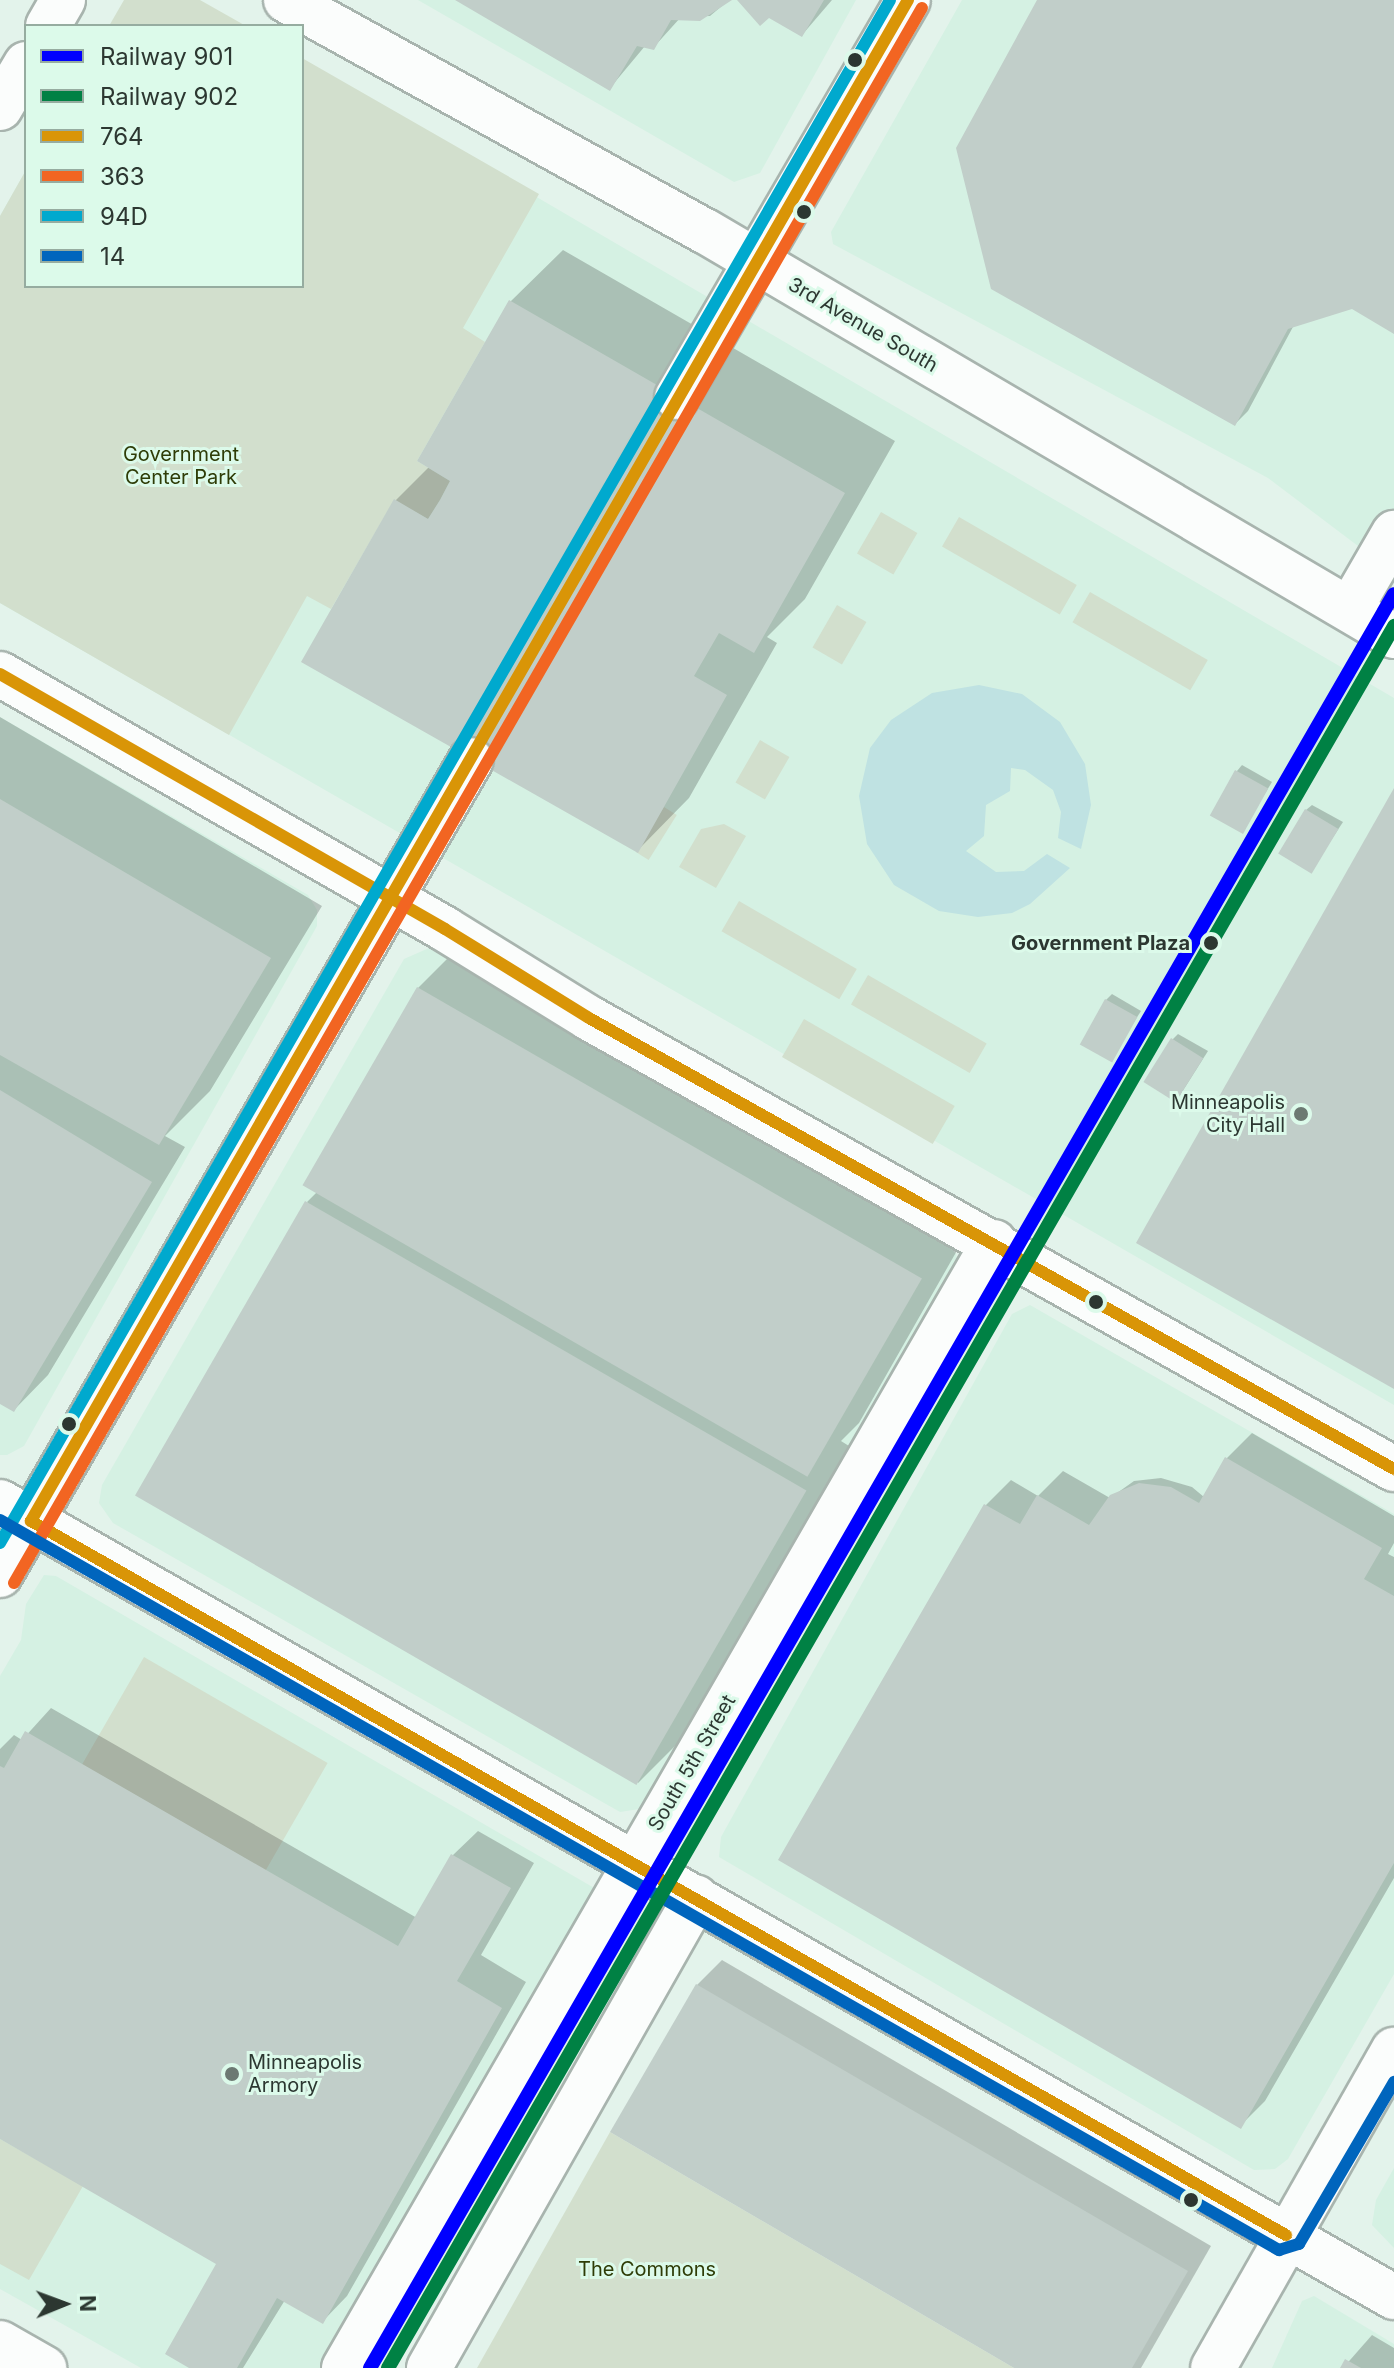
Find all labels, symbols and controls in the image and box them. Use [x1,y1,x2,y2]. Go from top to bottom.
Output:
legend [24,24,304,288]
text: Railway 901 [100,42,233,71]
unlabelled marker [847,52,863,68]
text: Railway 902 [100,82,238,111]
text: 764 [100,122,144,151]
text: 363 [100,162,145,191]
text: 94D [100,202,148,231]
unlabelled marker [796,204,812,220]
text: 14 [100,242,125,271]
street label: 3rd Avenue South [784,273,942,377]
park label: Government Center Park [123,443,239,490]
marker: Government Plaza [1197,929,1225,957]
place label: Government Plaza [1011,931,1190,955]
place label: Minneapolis City Hall [1171,1090,1285,1137]
marker: Minneapolis City Hall [1292,1105,1310,1123]
unlabelled marker [1088,1294,1104,1310]
unlabelled marker [61,1416,77,1432]
street label: South 5th Street [643,1691,741,1835]
place label: Minneapolis Armory [248,2050,362,2097]
marker: Minneapolis Armory [223,2065,241,2083]
unlabelled marker [1183,2192,1199,2208]
park label: The Commons [578,2257,716,2281]
north arrow [24,2264,104,2344]
text: N [75,2295,101,2312]

